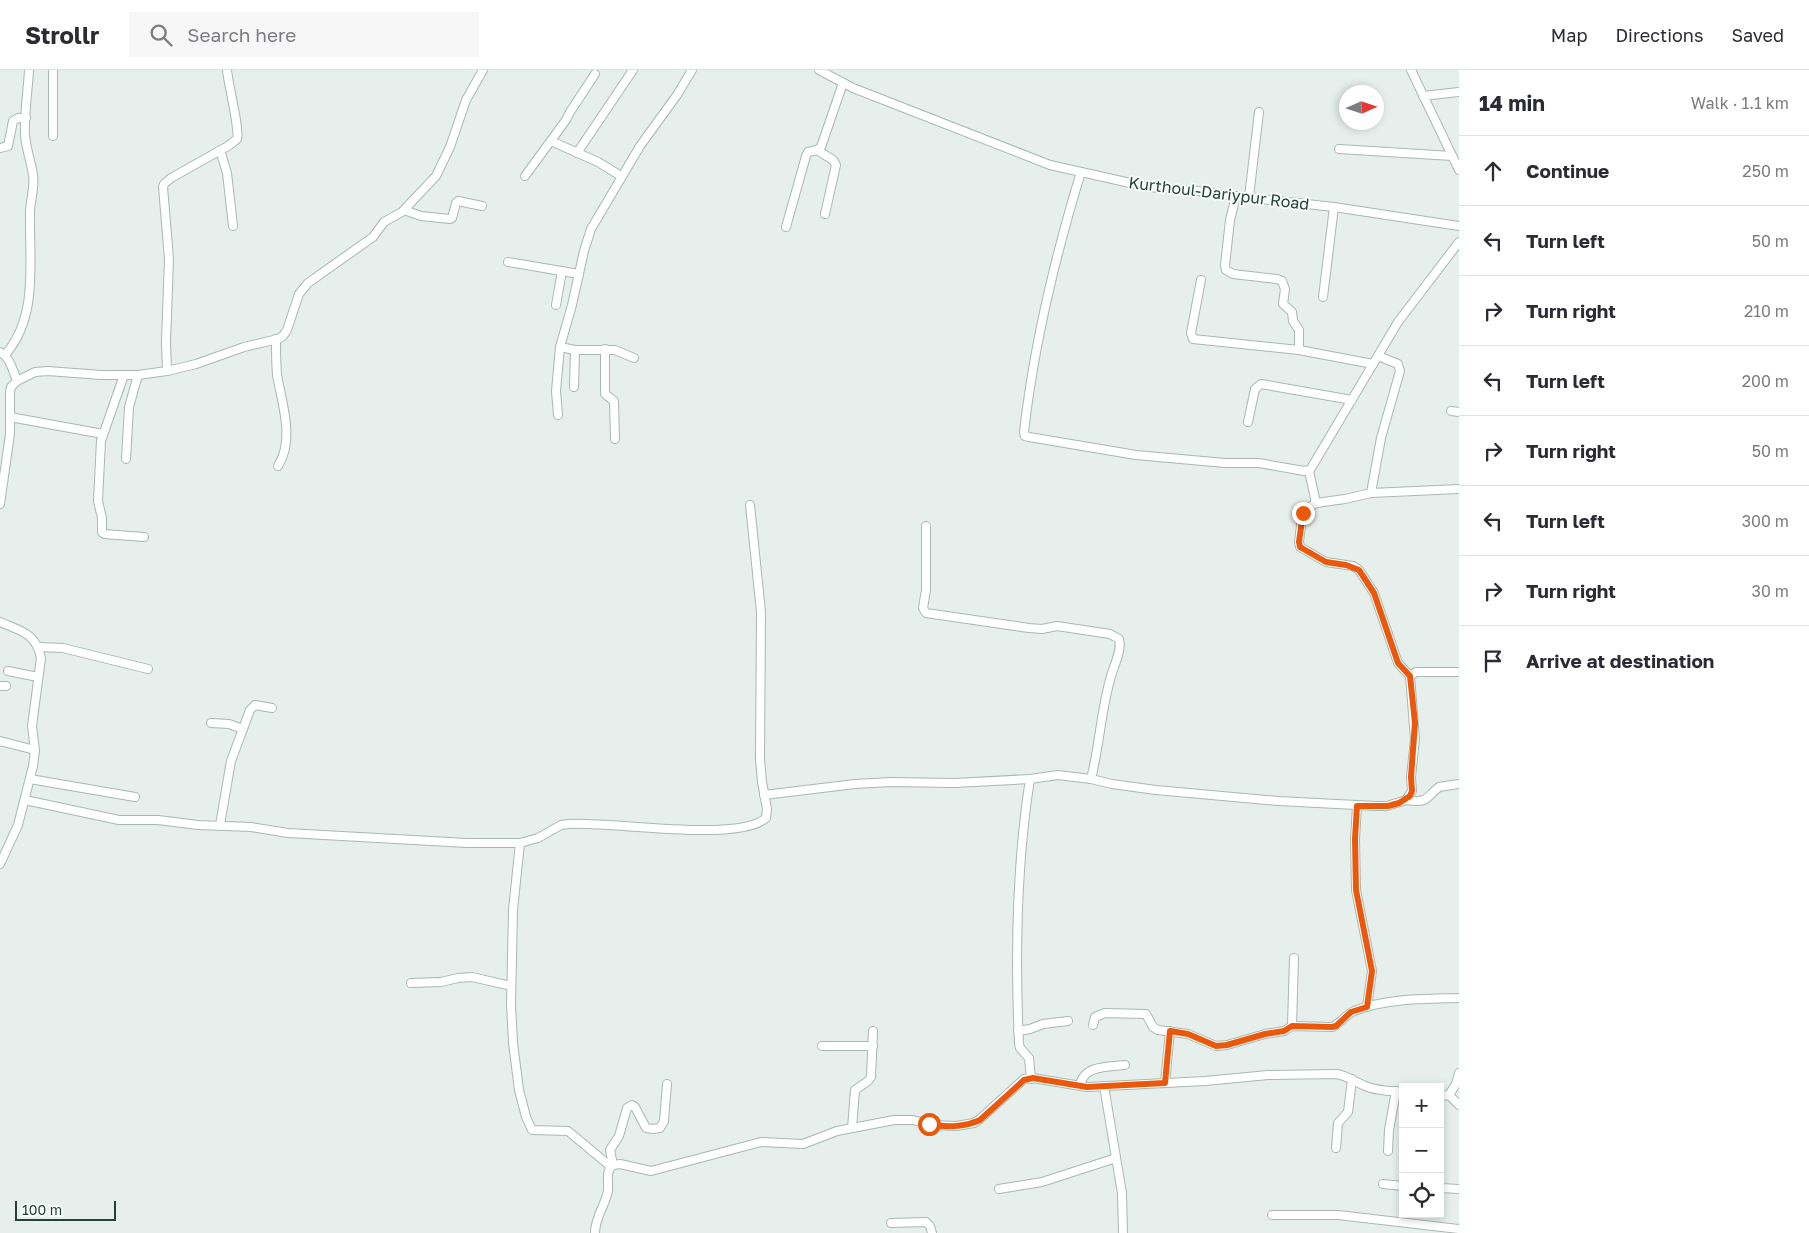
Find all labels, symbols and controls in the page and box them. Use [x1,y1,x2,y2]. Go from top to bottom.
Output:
search box [129,12,479,57]
text: Strollr [25,20,99,49]
icon: search [147,21,175,49]
text: Search here [187,23,296,46]
text: Map [1551,24,1587,46]
text: Directions [1615,24,1703,46]
text: Saved [1731,24,1784,46]
north arrow [1339,85,1384,130]
text: 14 min [1479,90,1545,116]
text: Walk · 1.1 km [1691,93,1789,113]
icon: ahead [1479,157,1507,185]
text: Continue [1526,159,1609,182]
text: 250 m [1742,161,1789,181]
street label: Kurthoul-Dariypur Road [1128,172,1310,214]
icon: left [1479,227,1507,255]
text: Turn left [1526,229,1605,252]
text: 50 m [1752,231,1789,251]
icon: right [1479,297,1507,325]
text: Turn right [1526,299,1616,322]
text: 210 m [1744,301,1789,321]
icon: left [1479,367,1507,395]
text: Turn left [1526,369,1605,392]
text: 200 m [1742,371,1789,391]
icon: right [1479,437,1507,465]
text: Turn right [1526,439,1616,462]
text: 50 m [1752,441,1789,461]
route end [1292,502,1315,525]
icon: left [1479,507,1507,535]
text: Turn left [1526,509,1605,532]
text: 300 m [1742,511,1789,531]
icon: right [1479,577,1507,605]
text: Turn right [1526,579,1616,602]
text: 30 m [1752,581,1789,601]
icon: arrive [1479,647,1507,675]
text: Arrive at destination [1526,649,1714,672]
map controls [1399,1083,1444,1218]
button: + [1399,1083,1444,1128]
route start [918,1113,941,1136]
button: − [1399,1128,1444,1173]
button: locate [1399,1173,1444,1218]
scale bar [15,1198,116,1221]
text: 100 m [22,1201,62,1218]

